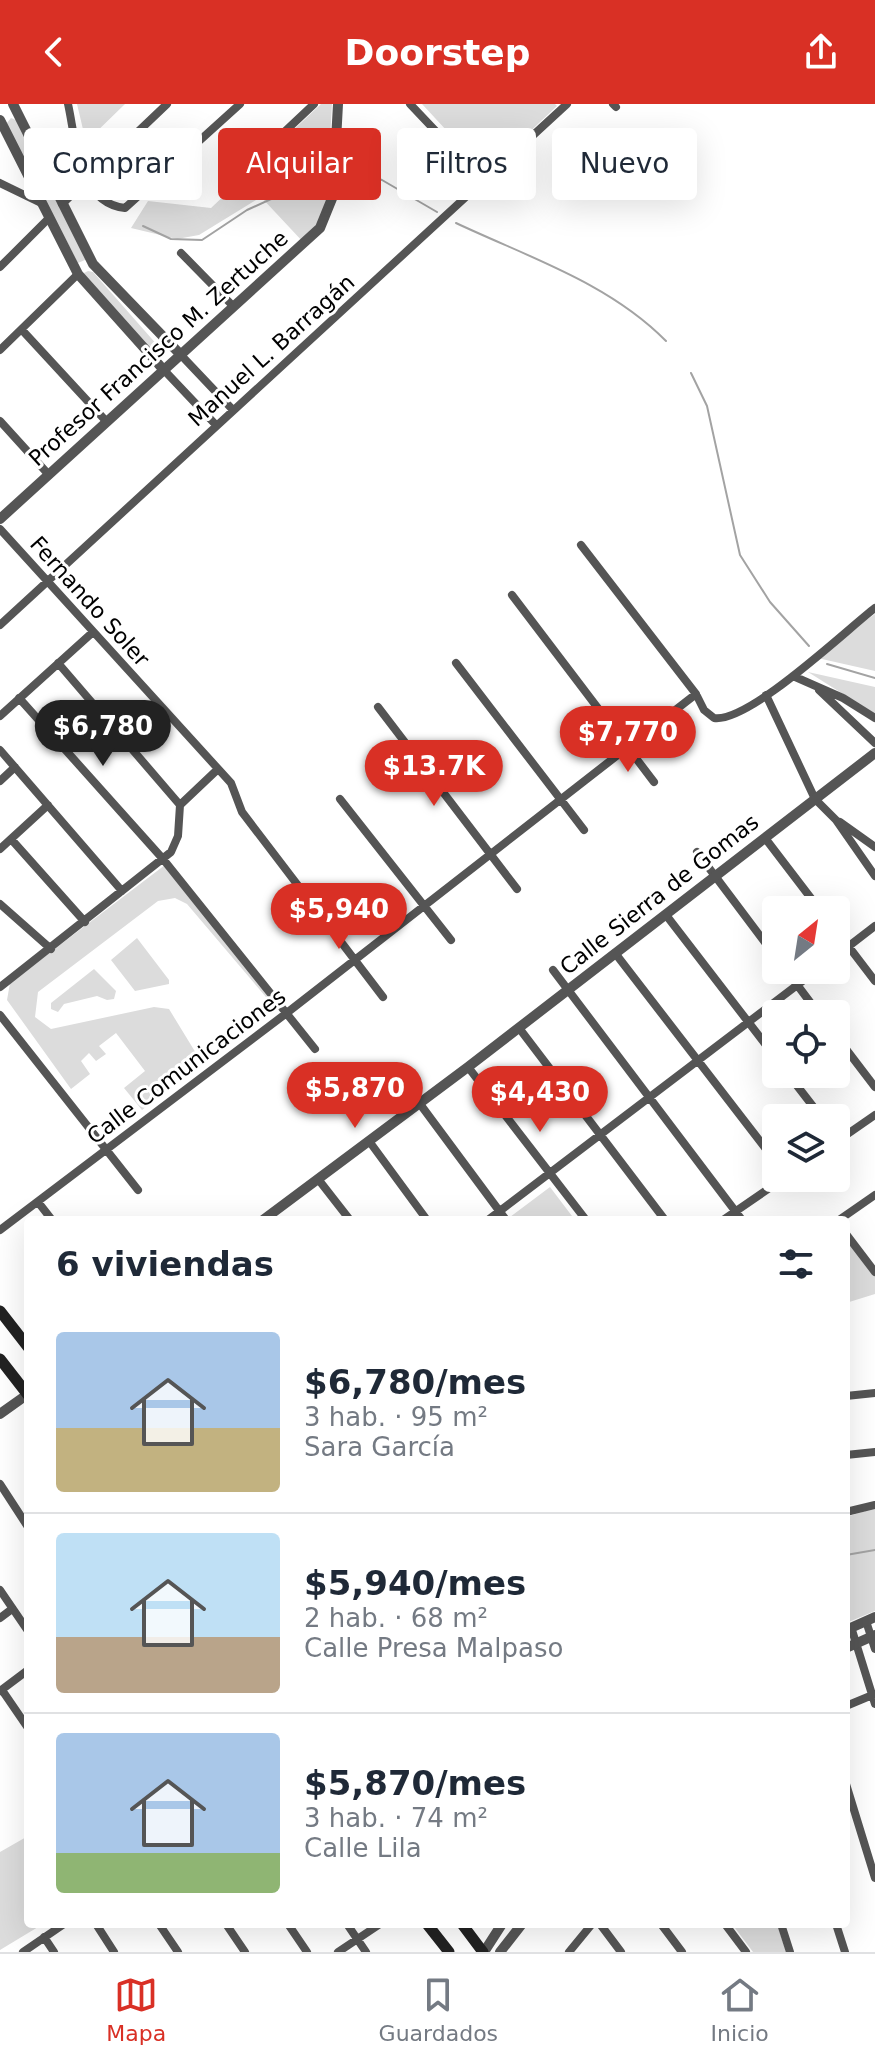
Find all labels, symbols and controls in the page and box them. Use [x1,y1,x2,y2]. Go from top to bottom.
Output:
icon: back [32,30,76,74]
icon: share [799,30,843,74]
text: Doorstep [345,32,530,73]
chip: Comprar [24,128,202,200]
chip: Alquilar [218,128,381,200]
chip: Filtros [397,128,536,200]
chip: Nuevo [552,128,697,200]
street label: Profesor Francisco M. Zertuche [24,225,293,471]
street label: Manuel L. Barragán [183,269,359,431]
street label: Fernando Soler [25,531,155,672]
pin: $6,780 [38,700,168,768]
pin: $7,770 [563,706,693,774]
text: $6,780 [53,711,153,741]
text: $7,770 [578,717,678,747]
pin: $13.7K [369,740,499,808]
text: $13.7K [383,751,485,781]
street label: Calle Sierra de Gomas [555,809,763,980]
pin: $5,940 [274,883,404,951]
text: $5,940 [289,894,389,924]
north arrow [762,896,850,984]
map controls [762,896,850,1192]
street label: Calle Comunicaciones [82,984,290,1149]
button: locate [762,1000,850,1088]
pin: $5,870 [290,1062,420,1130]
pin: $4,430 [475,1066,605,1134]
text: $5,870 [305,1073,405,1103]
text: $4,430 [490,1077,590,1107]
button: layers [762,1104,850,1192]
icon: filters [774,1242,818,1286]
text: 6 viviendas [56,1244,274,1284]
text: $6,780/mes [304,1362,526,1402]
icon: home [120,1364,216,1460]
text: 3 hab. · 95 m² [304,1402,488,1432]
text: Sara García [304,1432,455,1462]
text: $5,940/mes [304,1563,526,1603]
icon: home [120,1565,216,1661]
text: 2 hab. · 68 m² [304,1603,488,1633]
text: Calle Presa Malpaso [304,1633,563,1663]
text: $5,870/mes [304,1763,526,1803]
icon: home [120,1765,216,1861]
text: 3 hab. · 74 m² [304,1803,488,1833]
text: Calle Lila [304,1833,422,1863]
tab: Mapa [106,1973,166,2046]
tab: Guardados [379,1973,498,2046]
tab: Inicio [711,1973,769,2046]

